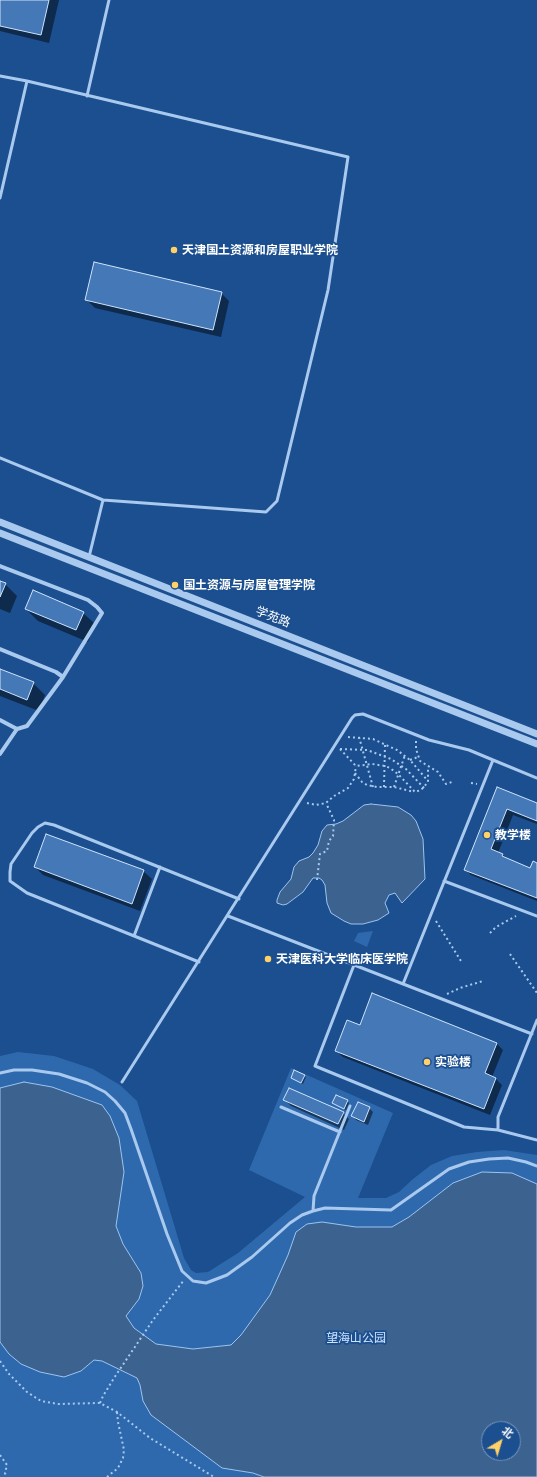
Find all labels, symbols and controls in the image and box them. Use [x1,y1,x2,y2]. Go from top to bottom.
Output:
place label: 天津国土资源和房屋职业学院 [182,243,338,257]
marker: 天津国土资源和房屋职业学院 [169,245,179,255]
place label: 国土资源与房屋管理学院 [183,578,315,592]
marker: 国土资源与房屋管理学院 [170,580,180,590]
street label: 学苑路 [254,604,292,630]
place label: 教学楼 [495,828,531,842]
marker: 教学楼 [482,830,492,840]
place label: 天津医科大学临床医学院 [276,952,408,966]
marker: 天津医科大学临床医学院 [263,954,273,964]
place label: 实验楼 [435,1055,471,1069]
marker: 实验楼 [422,1057,432,1067]
park label: 望海山公园 [326,1331,386,1345]
north arrow [481,1421,521,1461]
text: 北 [500,1424,516,1440]

